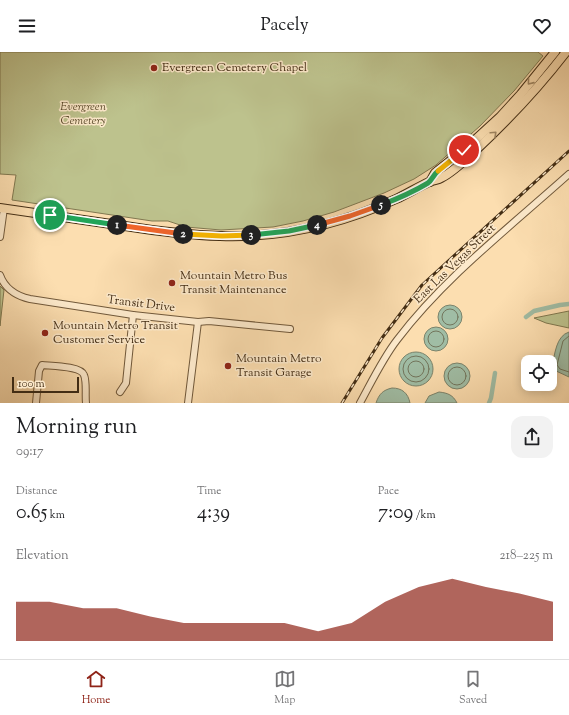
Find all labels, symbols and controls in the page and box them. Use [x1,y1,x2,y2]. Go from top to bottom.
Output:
text: Pacely [260,13,309,39]
icon: menu [16,15,38,37]
icon: heart [531,15,553,37]
place label: Evergreen Cemetery Chapel [162,59,308,77]
marker: Evergreen Cemetery Chapel [149,63,159,73]
one-way arrow [528,78,535,85]
park label: Evergreen Cemetery [60,98,107,130]
one-way arrow [489,131,497,138]
pin [447,133,481,167]
icon: check [453,139,475,161]
pin: 5 [371,195,391,215]
text: 5 [379,197,383,213]
pin [33,198,67,232]
icon: arrive [39,204,61,226]
pin: 1 [107,215,127,235]
pin: 4 [307,215,327,235]
text: 1 [115,217,119,233]
text: 4 [314,217,320,233]
street label: East Las Vegas Street [410,220,500,308]
pin: 2 [173,224,193,244]
pin: 3 [241,225,261,245]
text: 2 [180,226,186,242]
text: 3 [249,227,253,243]
place label: Mountain Metro Bus Transit Maintenance [180,267,288,299]
marker: Mountain Metro Bus Transit Maintenance [167,278,177,288]
street label: Transit Drive [106,291,176,317]
place label: Mountain Metro Transit Customer Service [53,317,178,349]
marker: Mountain Metro Transit Customer Service [40,328,50,338]
place label: Mountain Metro Transit Garage [236,350,322,382]
map controls [521,355,557,391]
button: locate [521,355,557,391]
marker: Mountain Metro Transit Garage [223,361,233,371]
scale bar [12,375,79,394]
text: 100 m [18,376,45,392]
text: Morning run [16,412,138,444]
button: share [511,416,553,458]
text: 09:17 [16,443,44,461]
text: Distance [16,483,57,499]
text: Time [197,483,221,499]
text: Pace [378,483,399,499]
text: 0.65 [16,499,47,528]
text: 4:39 [197,499,230,528]
text: 7:09 [378,499,413,528]
text: km [47,507,65,523]
text: /km [413,507,436,523]
text: Elevation [16,547,69,565]
text: 218–225 m [499,547,553,565]
tab: Home [82,668,110,708]
tab: Map [274,668,296,708]
tab: Saved [459,668,487,708]

